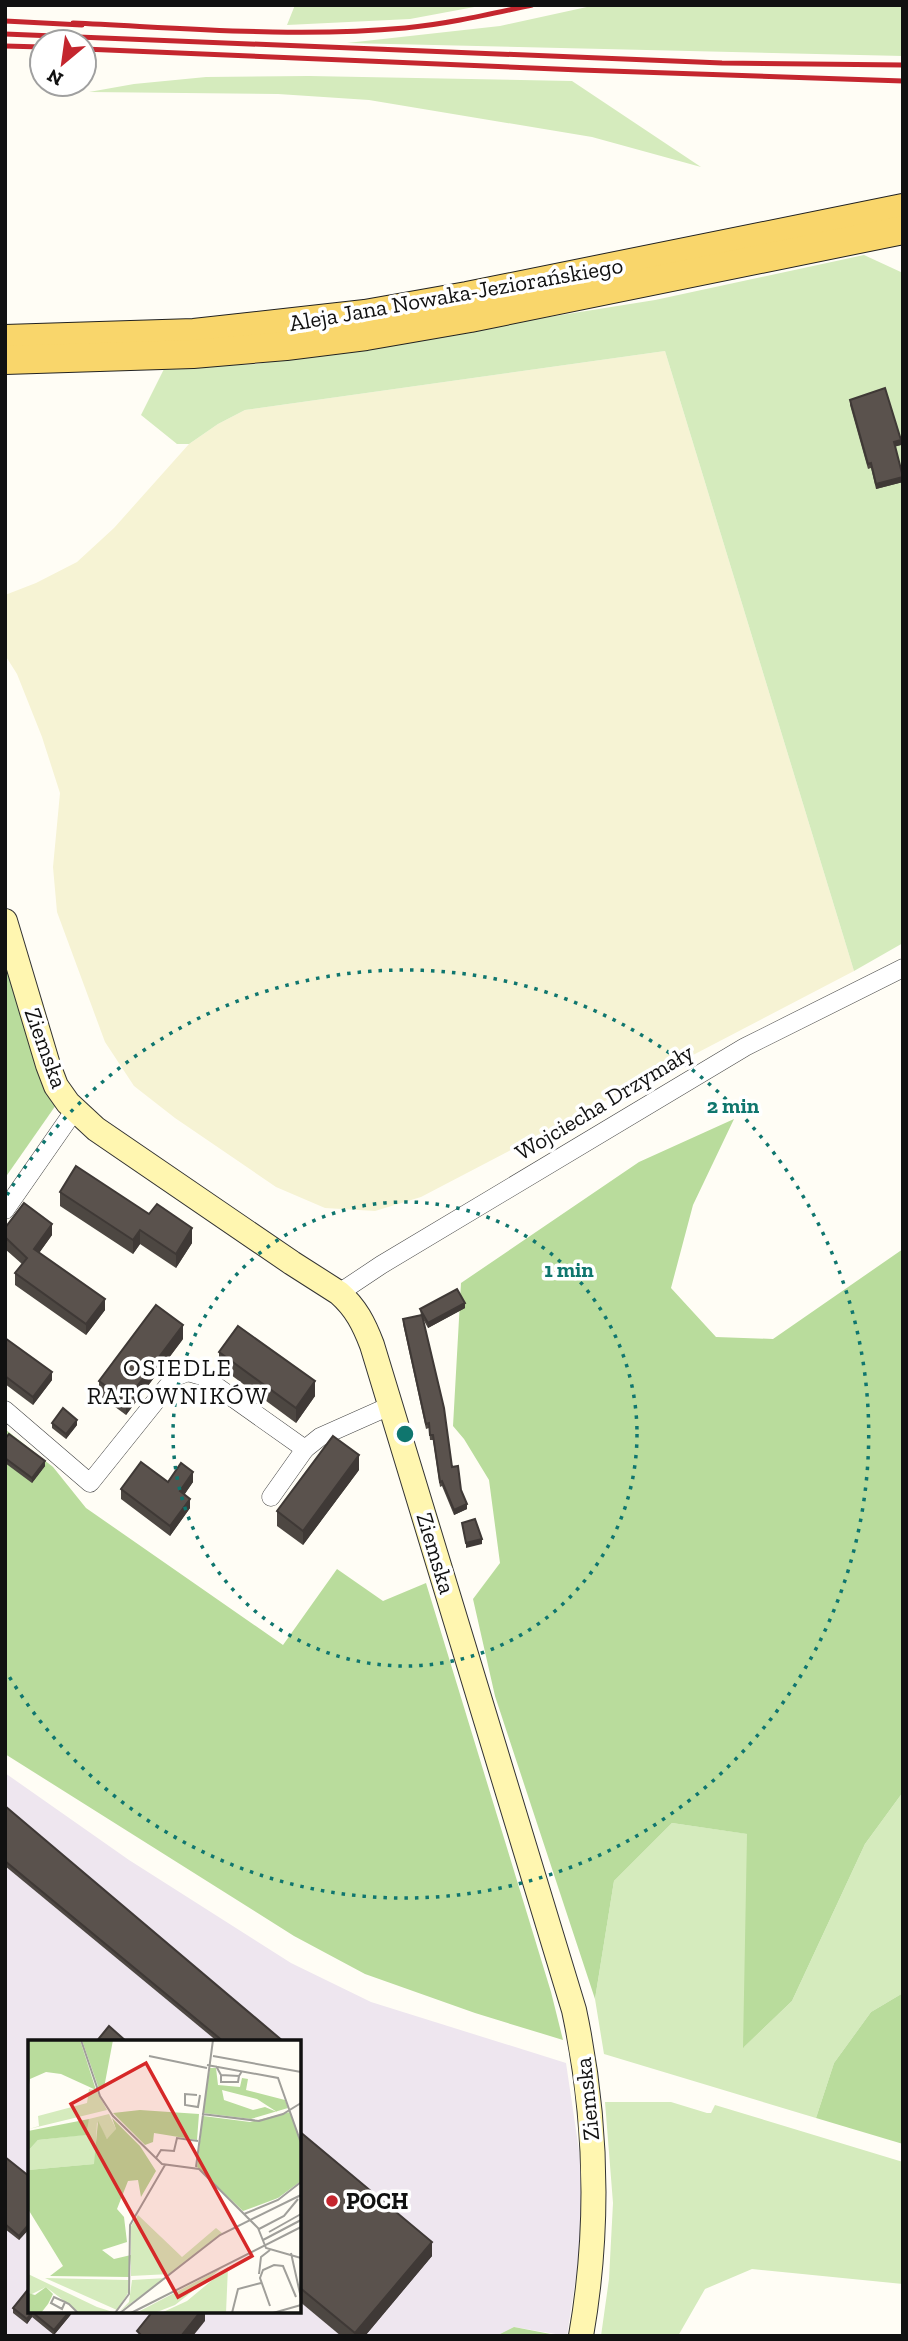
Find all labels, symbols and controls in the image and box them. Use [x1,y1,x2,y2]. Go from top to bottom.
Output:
north arrow [28,28,98,98]
text: N [43,64,67,91]
street label: Aleja Jana Nowaka-Jeziorańskiego [287,251,625,337]
street label: Ziemska [19,1004,73,1092]
street label: Wojciecha Drzymały [510,1038,698,1166]
text: 2 min [707,1093,760,1118]
text: 1 min [544,1257,594,1282]
district label: OSIEDLE RATOWNIKÓW [87,1353,269,1410]
centre of rings [393,1422,417,1446]
street label: Ziemska [410,1509,462,1597]
inset map [28,2040,301,2313]
street label: Ziemska [569,2056,605,2142]
place label: POCH [346,2187,408,2215]
marker: POCH [324,2193,340,2209]

